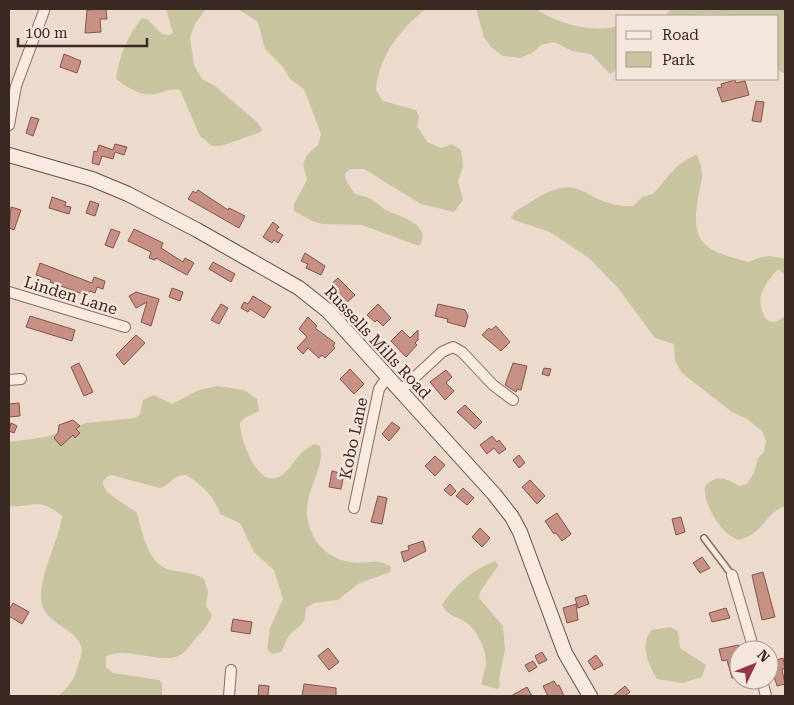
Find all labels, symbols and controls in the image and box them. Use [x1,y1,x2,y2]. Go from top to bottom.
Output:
scale bar [18,15,146,47]
legend [616,15,779,80]
text: 100 m [25,24,68,42]
text: Road [662,26,699,44]
text: Park [662,51,696,69]
street label: Linden Lane [22,272,120,319]
street label: Russells Mills Road [320,282,435,403]
street label: Kobo Lane [336,395,371,481]
north arrow [729,640,779,690]
text: N [754,647,773,666]

